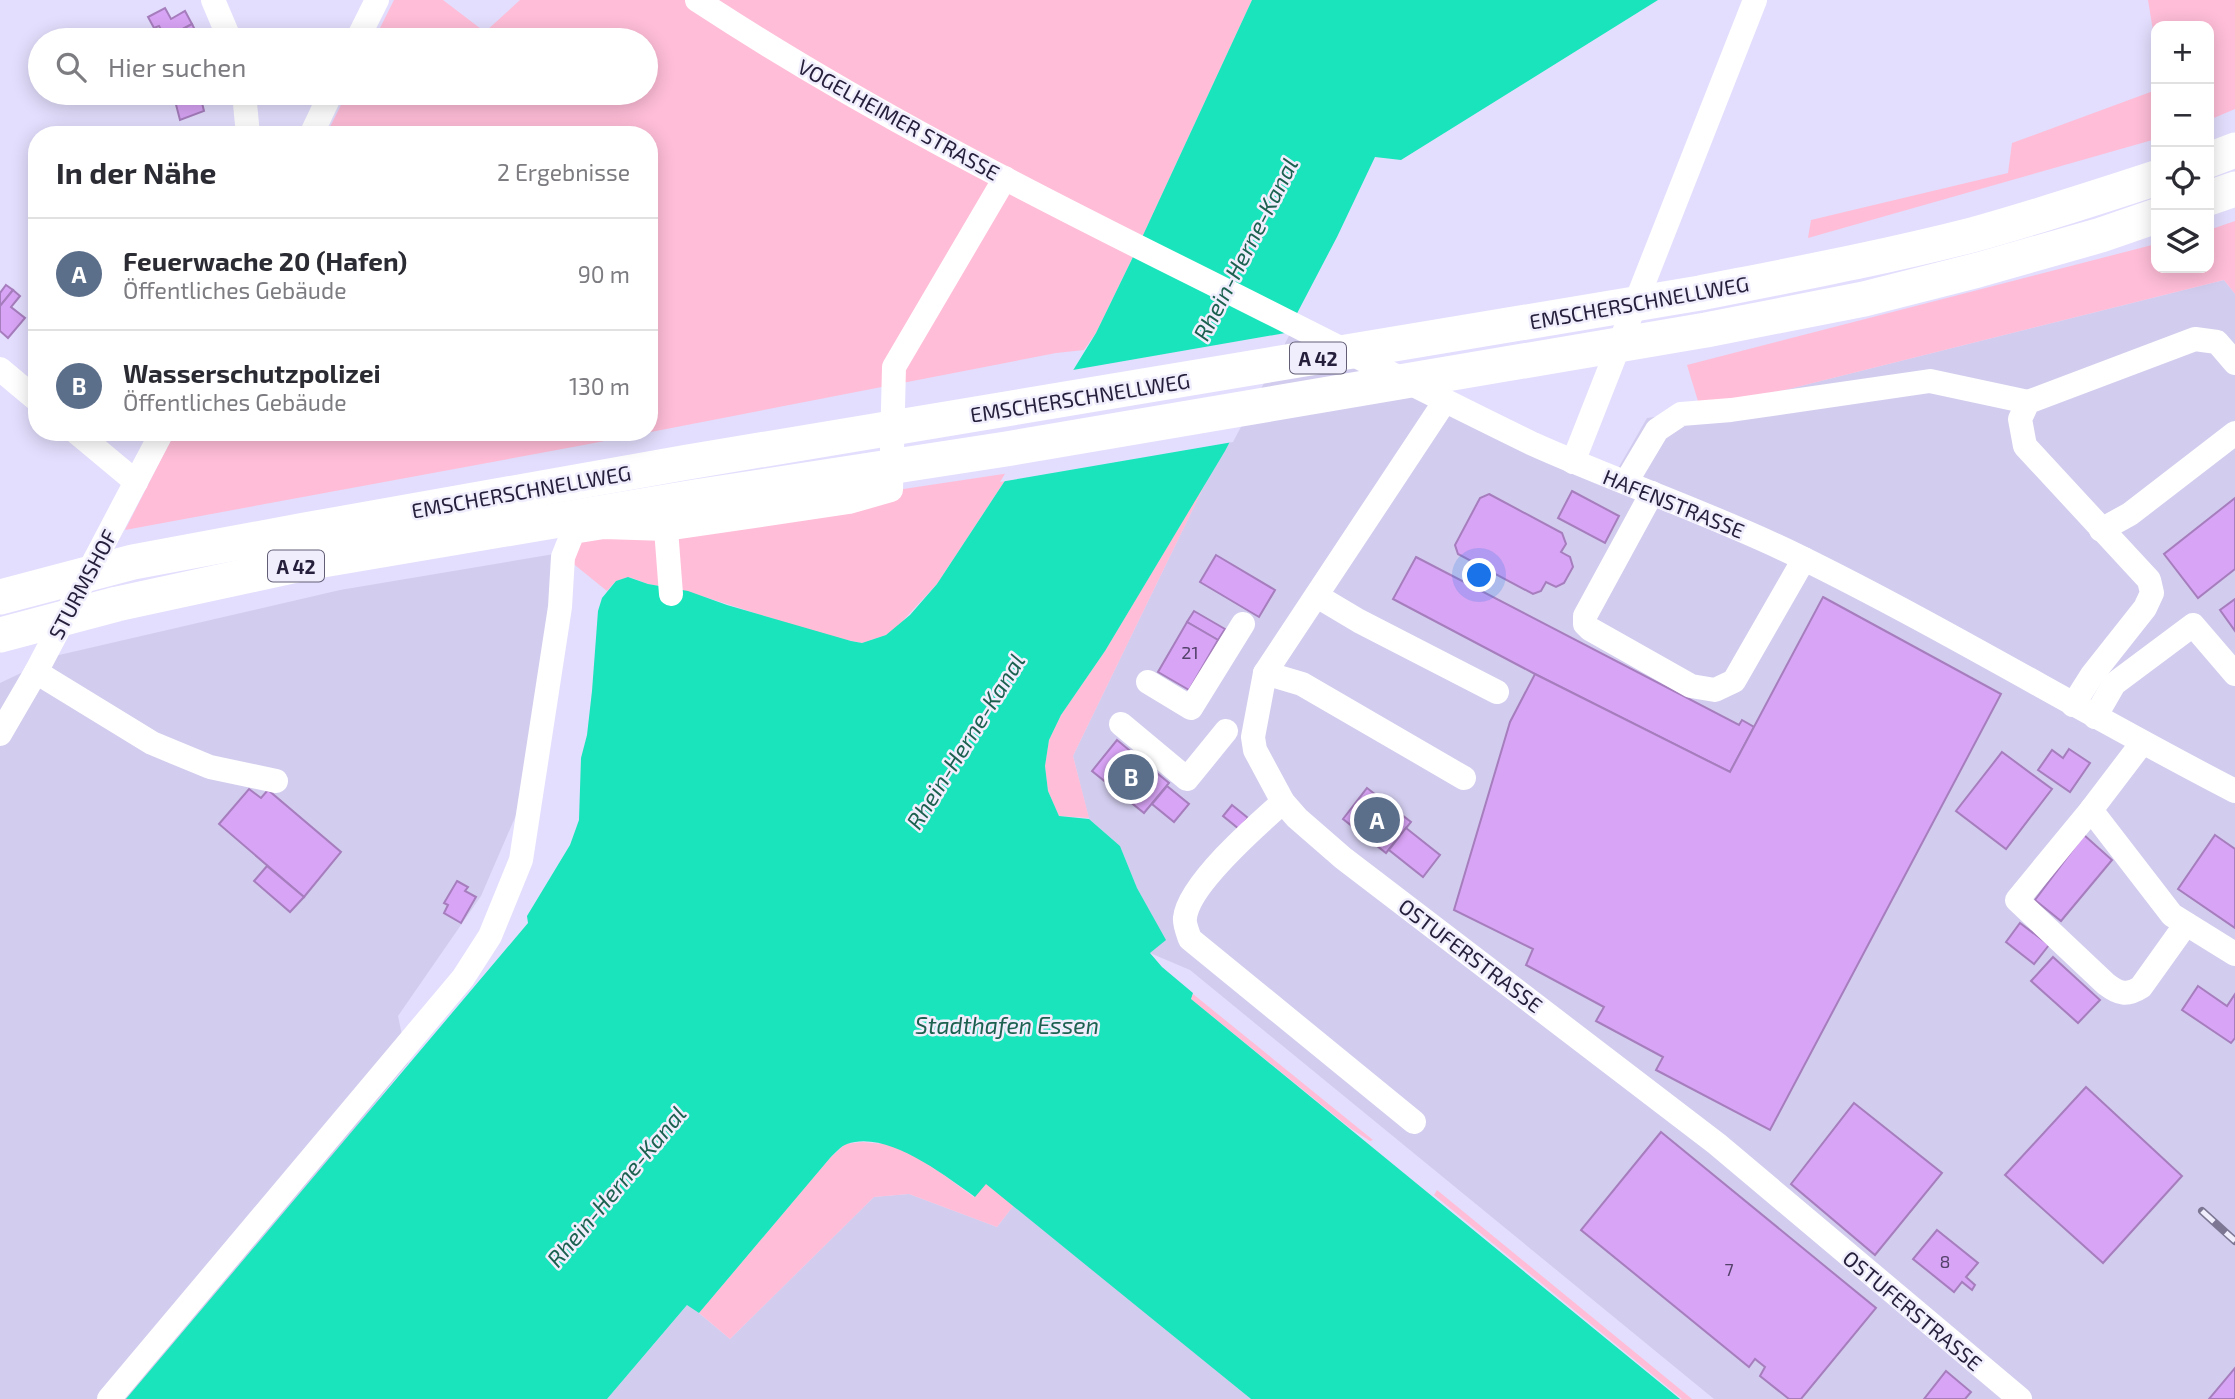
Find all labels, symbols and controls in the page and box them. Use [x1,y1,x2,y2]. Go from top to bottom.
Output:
map controls [2151,21,2214,273]
button: + [2151,21,2214,84]
search box [28,28,658,105]
icon: search [52,48,90,86]
text: Hier suchen [108,51,246,82]
street label: VOGELHEIMER STRASSE [794,53,1004,185]
button: − [2151,84,2214,147]
button: locate [2151,147,2214,210]
water label: Rhein-Herne-Kanal [1187,153,1303,345]
text: In der Nähe [56,154,217,190]
text: 2 Ergebnisse [497,158,630,186]
button: layers [2151,210,2214,273]
text: Feuerwache 20 (Hafen) [123,245,407,276]
text: A [71,260,87,288]
text: 90 m [578,260,630,288]
street label: EMSCHERSCHNELLWEG [1527,270,1751,334]
text: Öffentliches Gebäude [123,276,347,304]
road number: A 42 [1290,342,1346,374]
text: Wasserschutzpolizei [123,357,381,388]
street label: EMSCHERSCHNELLWEG [968,367,1192,427]
text: B [72,372,86,400]
text: 130 m [569,372,630,400]
text: Öffentliches Gebäude [123,388,347,416]
street label: EMSCHERSCHNELLWEG [409,459,633,523]
street label: HAFENSTRASSE [1600,463,1748,543]
street label: STURMSHOF [43,525,121,643]
road number: A 42 [268,551,324,582]
your location [1462,558,1496,592]
house number: 21 [1181,641,1199,663]
water label: Rhein-Herne-Kanal [900,648,1030,834]
pin: B [1108,751,1154,803]
pin: A [1354,794,1400,846]
street label: OSTUFERSTRASSE [1394,893,1548,1017]
water label: Stadthafen Essen [915,1011,1099,1039]
water label: Rhein-Herne-Kanal [541,1100,691,1272]
street label: OSTUFERSTRASSE [1839,1245,1987,1375]
house number: 8 [1940,1250,1950,1272]
house number: 7 [1724,1258,1734,1280]

